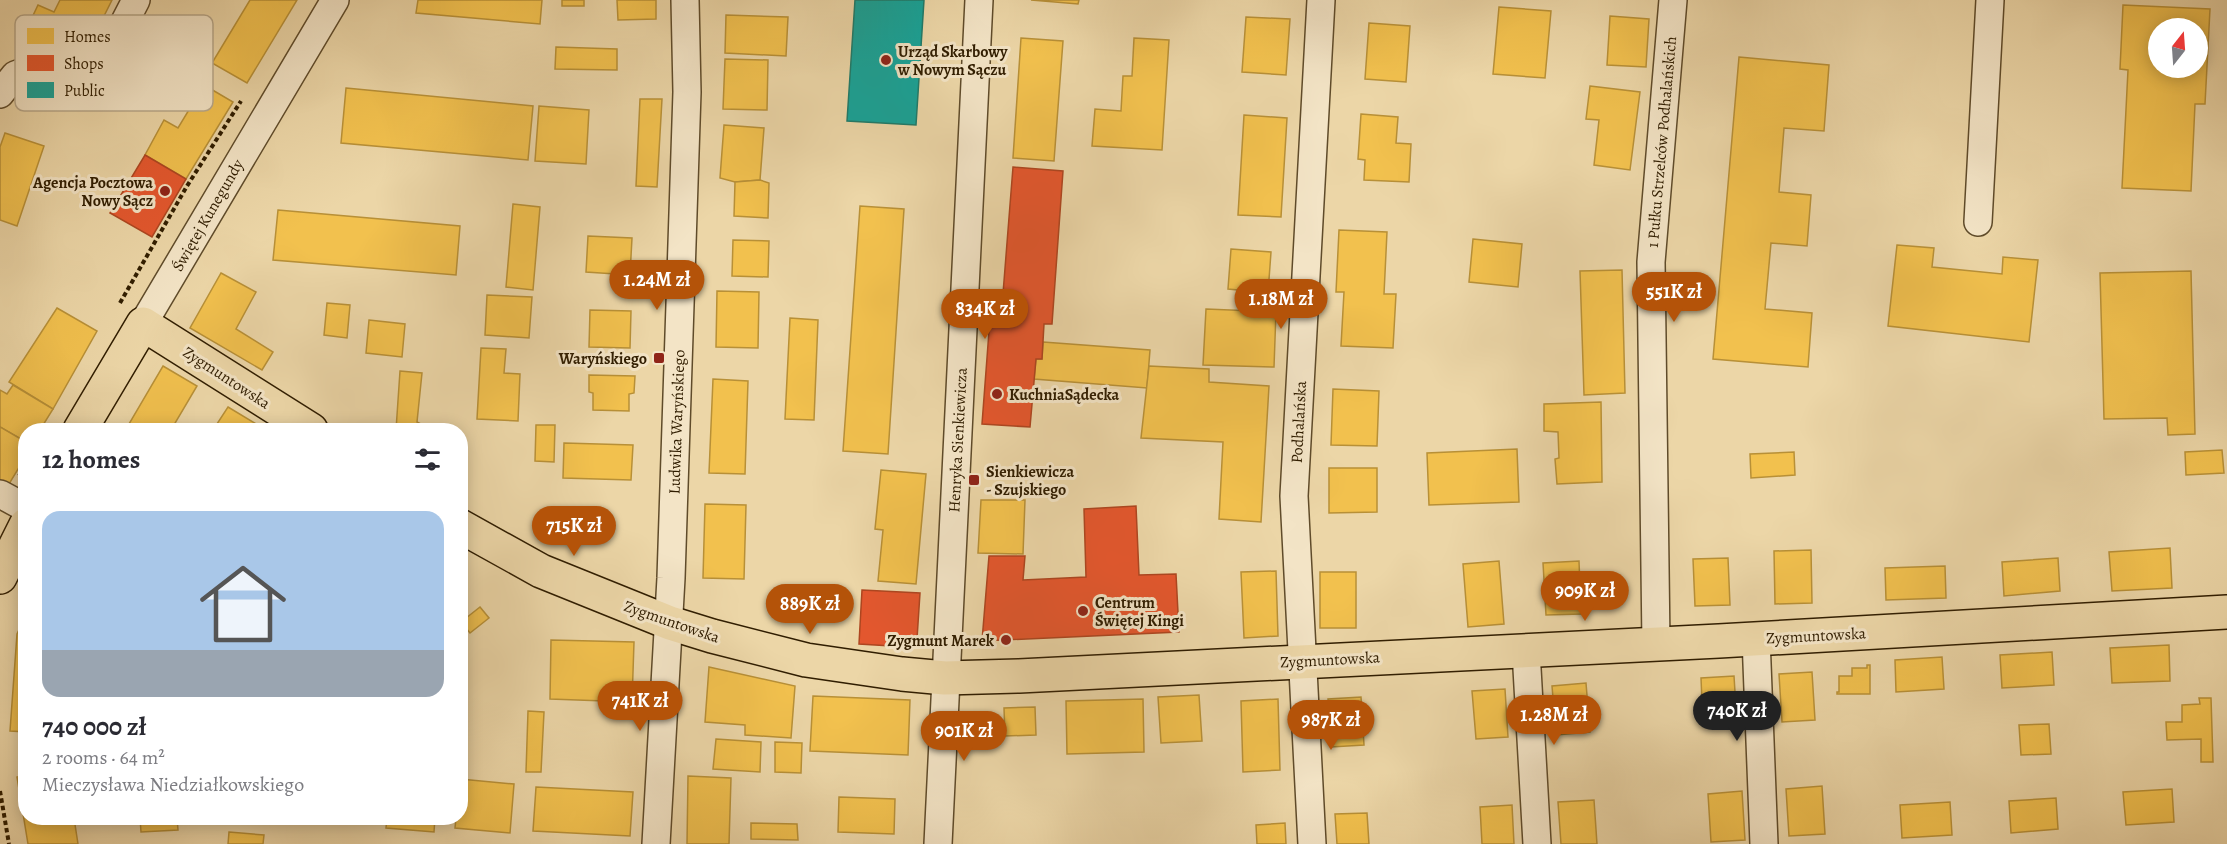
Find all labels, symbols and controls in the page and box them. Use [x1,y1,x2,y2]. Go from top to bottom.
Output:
legend [15,15,213,111]
north arrow [2148,18,2208,78]
map controls [2148,18,2208,78]
text: Homes [64,26,111,48]
street label: 1 Pułku Strzelców Podhalańskich [1642,35,1682,249]
place label: Urząd Skarbowy w Nowym Sączu [897,41,1008,81]
text: Shops [64,53,104,75]
marker: Urząd Skarbowy w Nowym Sączu [879,53,893,67]
text: Public [64,80,105,102]
street label: Świętej Kunegundy [167,155,249,276]
place label: Agencja Pocztowa Nowy Sącz [32,172,153,212]
marker: Agencja Pocztowa Nowy Sącz [158,184,172,198]
pin: 1.24M zł [595,260,719,311]
text: 1.24M zł [623,266,691,293]
pin: 551K zł [1619,272,1729,323]
text: 551K zł [1646,278,1702,305]
pin: 1.18M zł [1219,279,1343,330]
text: 1.18M zł [1249,285,1313,312]
pin: 834K zł [930,289,1040,340]
text: 834K zł [955,295,1015,322]
street label: Zygmuntowska [178,341,275,415]
place label: Waryńskiego [558,348,647,370]
street label: Ludwika Waryńskiego [663,349,691,495]
marker: Waryńskiego [652,351,666,365]
street label: Henryka Sienkiewicza [943,366,973,513]
street label: Podhalańska [1286,380,1312,464]
place label: KuchniaSądecka [1009,384,1120,406]
marker: KuchniaSądecka [990,387,1004,401]
text: 12 homes [42,442,140,477]
icon: filters [411,443,444,476]
place label: Sienkiewicza - Szujskiego [986,461,1075,501]
marker: Sienkiewicza - Szujskiego [967,473,981,487]
pin: 715K zł [519,506,629,557]
text: 715K zł [546,512,602,539]
icon: home [189,550,297,658]
pin: 909K zł [1530,571,1640,622]
text: 909K zł [1555,577,1615,604]
pin: 889K zł [755,584,865,635]
text: 889K zł [780,590,840,617]
place label: Centrum Świętej Kingi [1095,592,1184,632]
street label: Zygmuntowska [621,595,723,649]
marker: Centrum Świętej Kingi [1076,604,1090,618]
street label: Zygmuntowska [1765,622,1867,650]
place label: Zygmunt Marek [887,630,995,652]
marker: Zygmunt Marek [999,633,1013,647]
street label: Zygmuntowska [1279,646,1381,674]
pin: 741K zł [585,681,695,732]
text: 741K zł [612,687,668,714]
pin: 740K zł [1682,691,1792,742]
pin: 1.28M zł [1492,695,1616,746]
text: 740K zł [1707,697,1767,724]
pin: 987K zł [1276,700,1386,751]
text: 1.28M zł [1520,701,1588,728]
text: 987K zł [1301,706,1361,733]
text: 740 000 zł [42,709,147,744]
pin: 901K zł [909,711,1019,762]
text: 901K zł [935,717,993,744]
text: 2 rooms · 64 m² [42,744,165,771]
text: Mieczysława Niedziałkowskiego [42,771,304,798]

